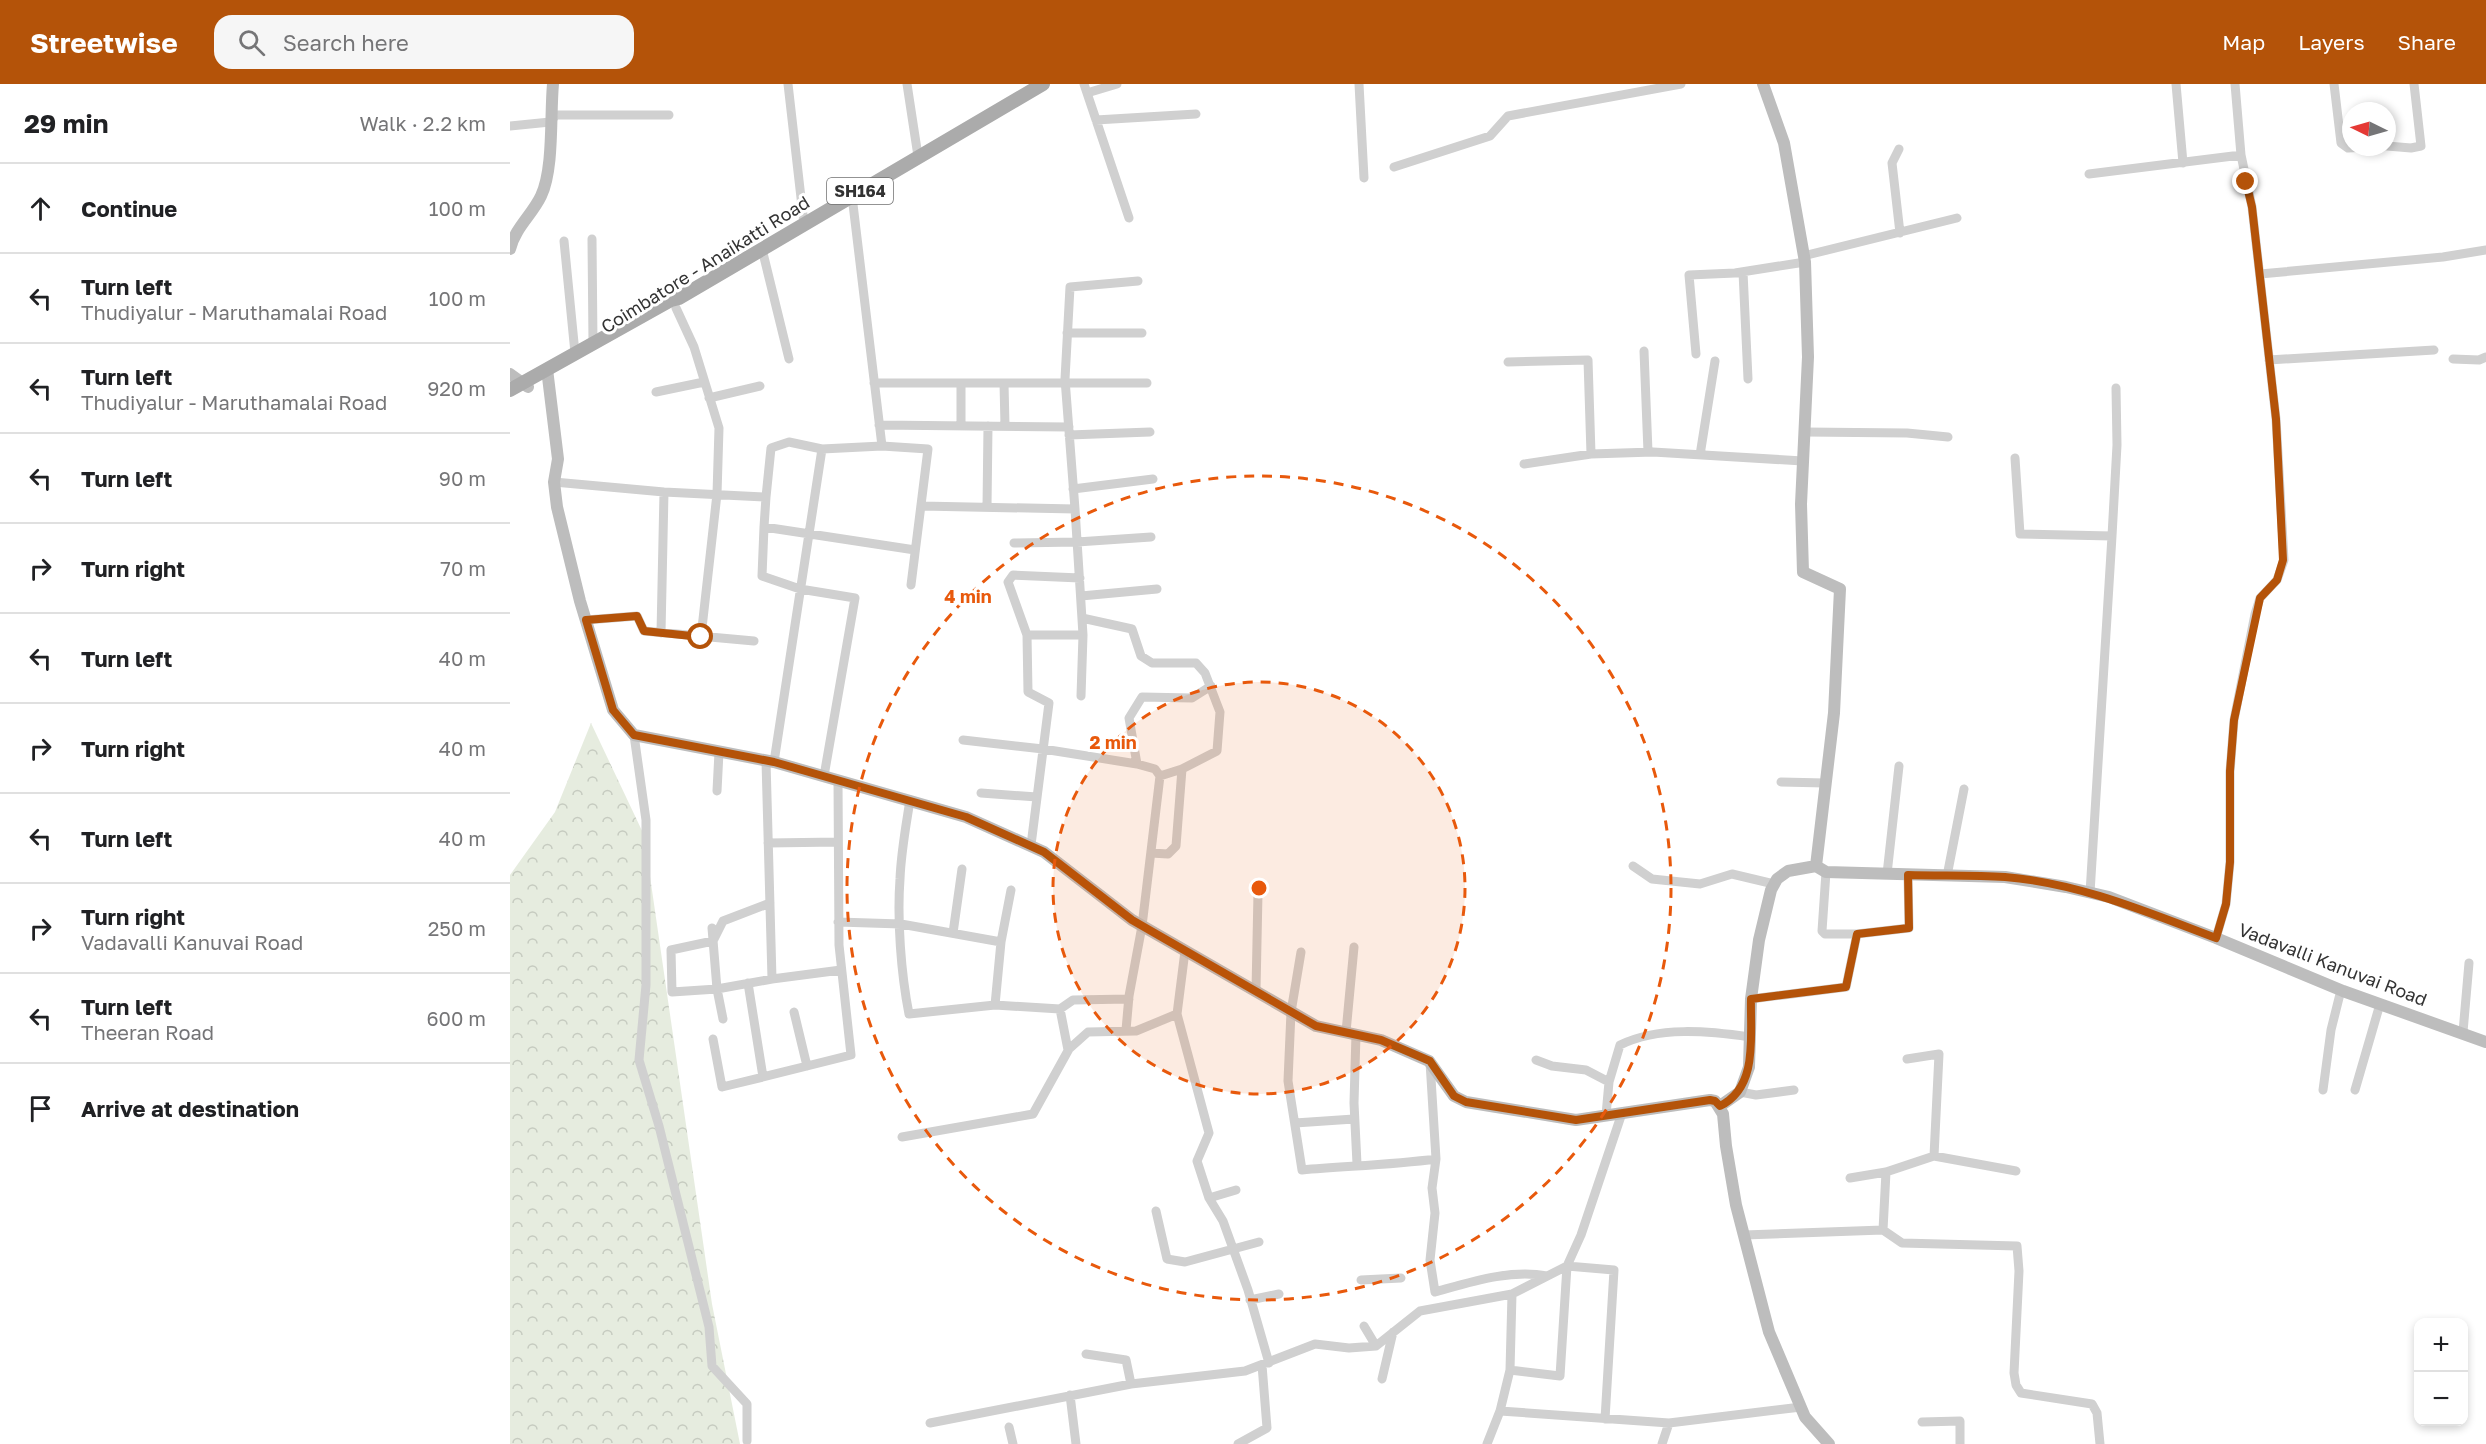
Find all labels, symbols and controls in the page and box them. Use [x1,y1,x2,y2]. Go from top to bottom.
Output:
search box [214,15,634,69]
text: Streetwise [30,26,178,59]
icon: search [235,26,268,59]
text: Search here [283,29,409,56]
text: Map [2222,29,2265,55]
text: Layers [2298,29,2365,55]
text: Share [2398,29,2456,55]
north arrow [2342,102,2396,156]
text: 29 min [24,108,108,139]
text: Walk · 2.2 km [359,111,486,135]
route end [2232,168,2258,194]
road number: SH164 [827,178,893,204]
street label: Coimbatore - Anaikatti Road [597,191,813,337]
icon: ahead [24,192,57,225]
text: Continue [81,195,177,222]
text: 100 m [429,196,486,220]
text: Turn left [81,273,172,300]
icon: left [24,282,57,315]
text: 100 m [429,286,486,310]
text: Thudiyalur - Maruthamalai Road [81,300,387,324]
text: Turn left [81,363,172,390]
icon: left [24,372,57,405]
text: 920 m [427,376,486,400]
text: Thudiyalur - Maruthamalai Road [81,390,387,414]
icon: left [24,462,57,495]
text: Turn left [81,465,172,492]
text: 90 m [439,466,486,490]
icon: right [24,552,57,585]
text: Turn right [81,555,185,582]
text: 70 m [440,556,486,580]
text: 4 min [944,585,992,607]
route start [687,623,713,649]
icon: left [24,642,57,675]
text: Turn left [81,645,172,672]
text: 40 m [439,646,486,670]
text: 2 min [1089,731,1137,753]
icon: right [24,732,57,765]
text: Turn right [81,735,185,762]
text: 40 m [439,736,486,760]
icon: left [24,822,57,855]
text: Turn left [81,825,172,852]
text: 40 m [439,826,486,850]
centre of rings [1249,878,1269,898]
text: Turn right [81,903,185,930]
icon: right [24,912,57,945]
text: 250 m [428,916,486,940]
street label: Vadavalli Kanuvai Road [2236,918,2430,1010]
text: Vadavalli Kanuvai Road [81,930,303,954]
text: Turn left [81,993,172,1020]
icon: left [24,1002,57,1035]
text: 600 m [426,1006,486,1030]
text: Theeran Road [81,1020,214,1044]
icon: arrive [24,1092,57,1125]
text: Arrive at destination [81,1095,299,1122]
map controls [2414,1318,2468,1426]
button: + [2414,1318,2468,1372]
button: − [2414,1372,2468,1426]

